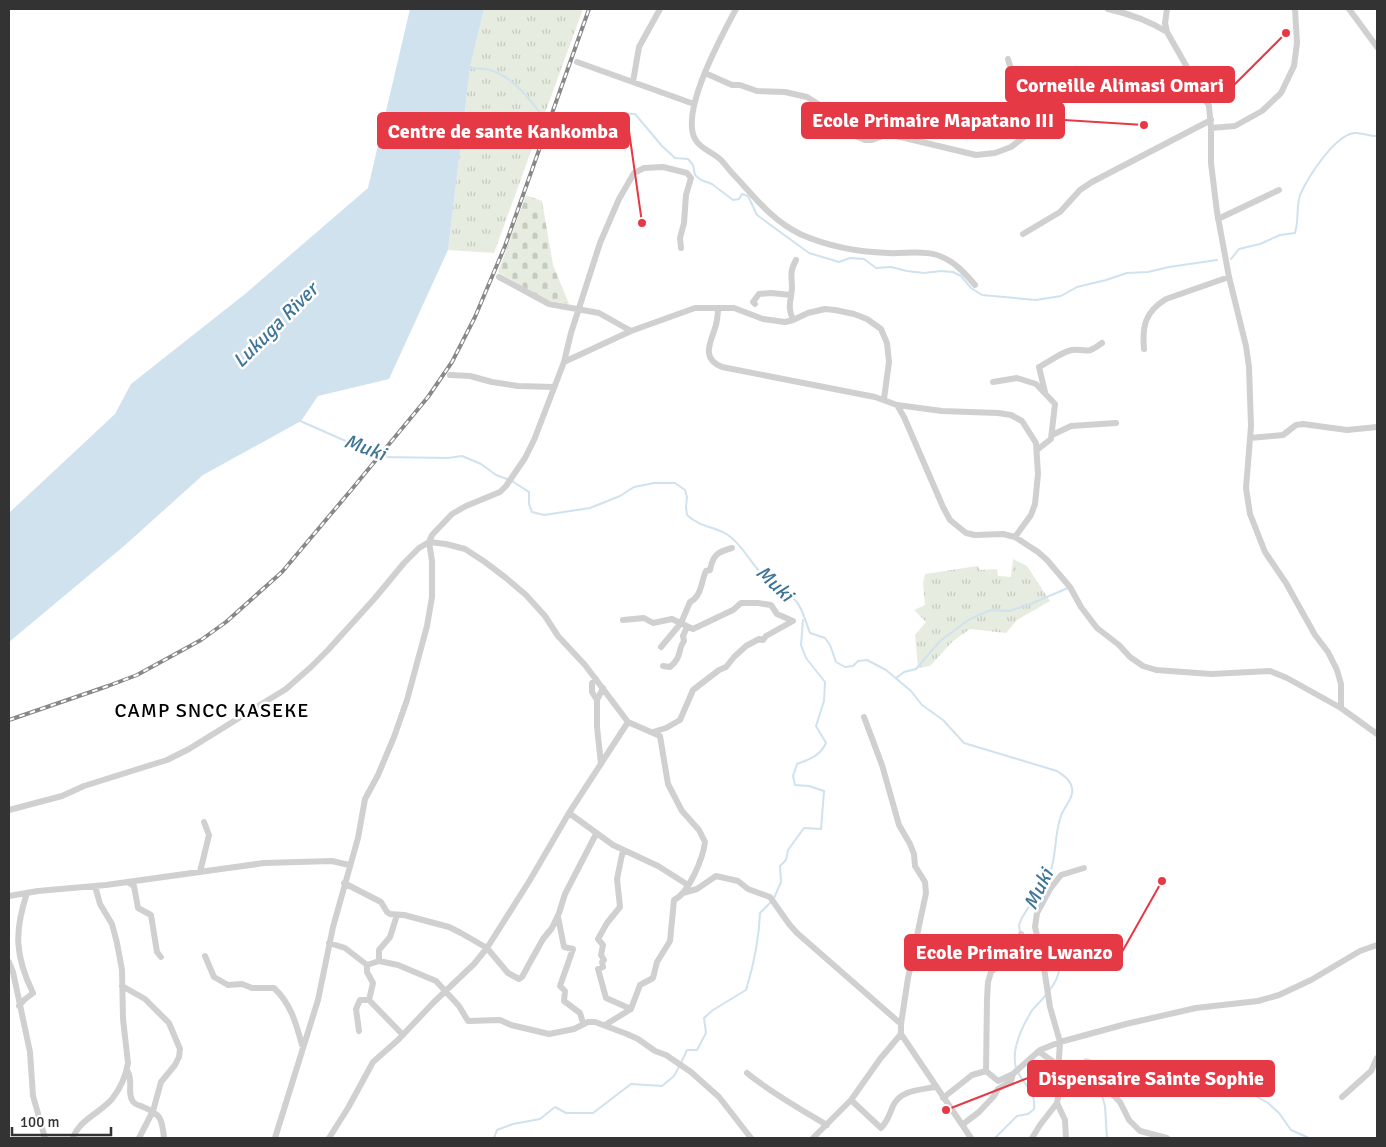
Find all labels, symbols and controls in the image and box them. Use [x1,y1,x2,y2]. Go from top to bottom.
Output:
callout: Corneille Alimasi Omari [1006,67,1234,102]
text: Corneille Alimasi Omari [1016,73,1224,98]
callout: Ecole Primaire Mapatano III [802,103,1064,138]
text: Ecole Primaire Mapatano III [812,108,1054,133]
callout: Centre de sante Kankomba [378,113,629,148]
text: Centre de sante Kankomba [388,119,618,144]
water label: Lukuga River [228,276,325,373]
water label: Muki [341,428,391,467]
water label: Muki [751,560,800,608]
district label: CAMP SNCC KASEKE [114,698,310,723]
water label: Muki [1018,863,1060,914]
callout: Ecole Primaire Lwanzo [905,935,1122,970]
text: Ecole Primaire Lwanzo [915,940,1113,965]
callout: Dispensaire Sainte Sophie [1028,1061,1274,1096]
text: Dispensaire Sainte Sophie [1038,1066,1264,1091]
scale bar [12,1104,111,1136]
text: 100 m [20,1113,60,1131]

